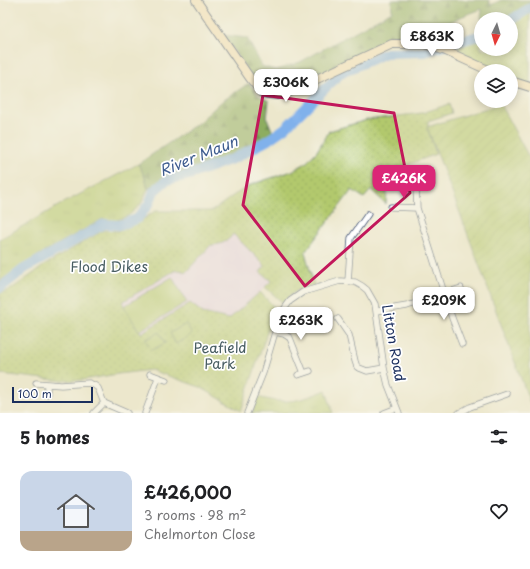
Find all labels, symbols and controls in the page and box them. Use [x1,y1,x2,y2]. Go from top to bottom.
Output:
north arrow [474,12,518,56]
map controls [474,12,518,108]
pin: £863K [404,23,460,57]
text: £863K [410,26,454,45]
button: layers [474,64,518,108]
pin: £306K [258,69,314,103]
text: £306K [263,72,309,91]
water label: River Maun [155,128,242,181]
pin: £426K [376,165,432,199]
text: £426K [381,168,427,187]
park label: Flood Dikes [70,256,148,277]
pin: £209K [416,287,472,321]
text: £209K [422,290,466,309]
street label: Litton Road [377,303,411,383]
pin: £263K [273,307,329,341]
text: £263K [279,310,323,329]
park label: Peafield Park [193,337,247,374]
scale bar [12,385,93,404]
text: 100 m [18,385,52,402]
text: 5 homes [20,424,90,450]
icon: filters [488,426,510,448]
text: £426,000 [144,479,232,505]
icon: home [52,487,100,535]
icon: heart [488,500,510,522]
text: 3 rooms · 98 m² [144,505,246,524]
text: Chelmorton Close [144,524,255,543]

